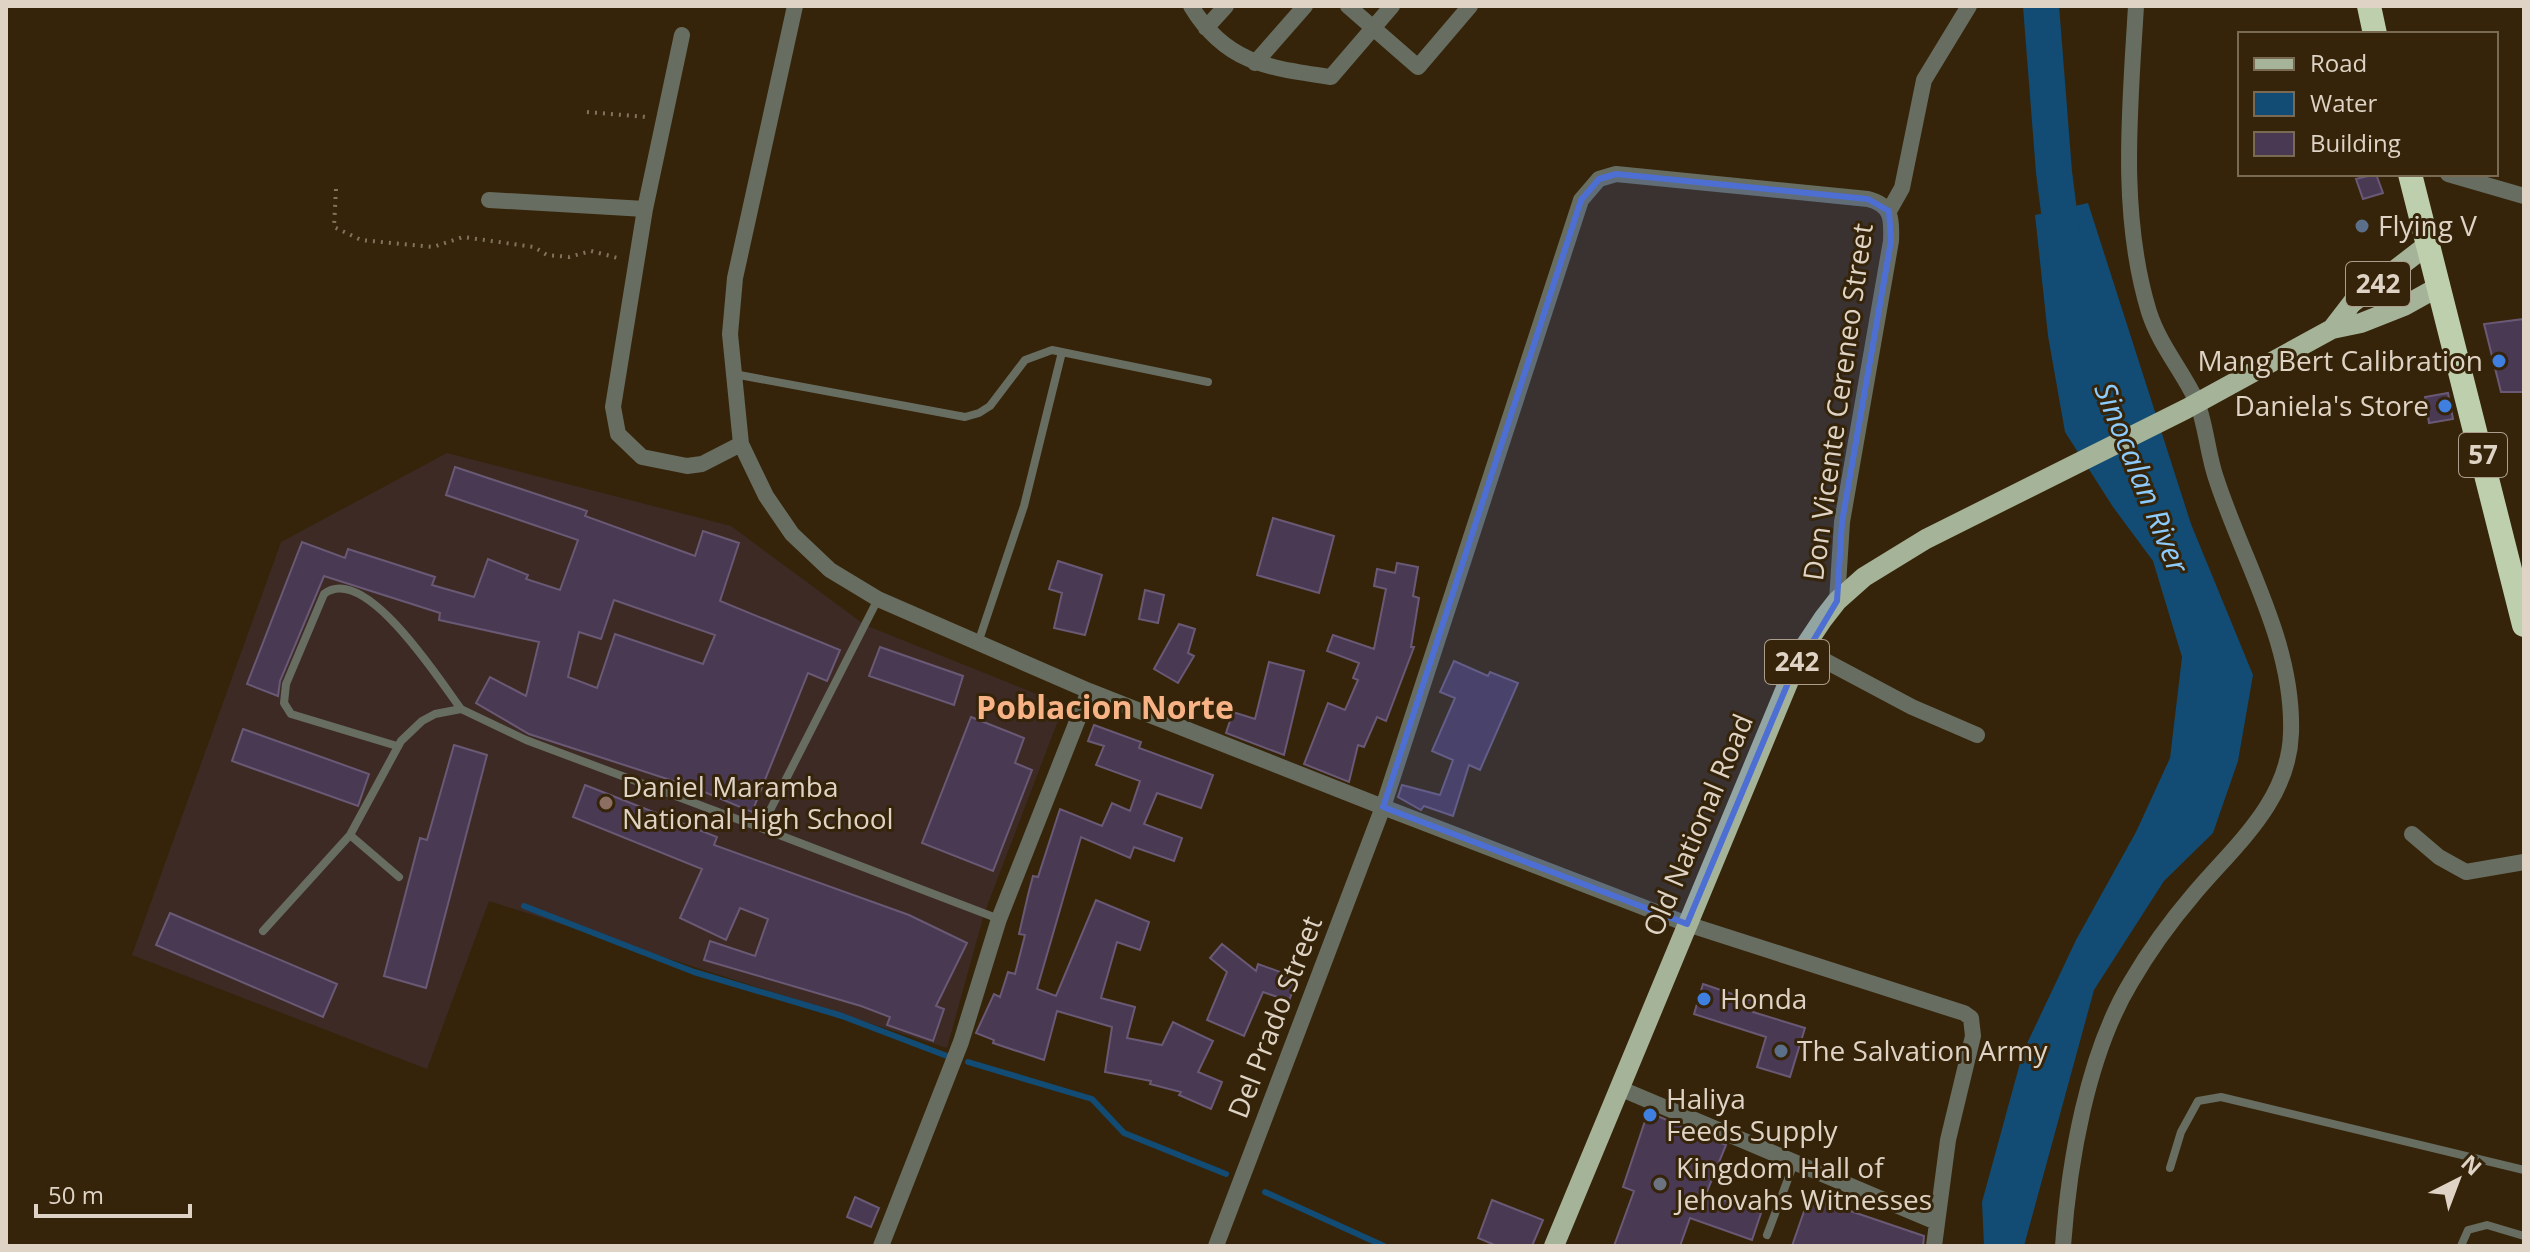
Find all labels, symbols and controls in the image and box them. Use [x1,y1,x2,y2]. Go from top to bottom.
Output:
legend [2238,32,2498,176]
text: Road [2310,46,2367,79]
text: Water [2310,86,2378,119]
text: Building [2310,126,2401,159]
place label: Flying V [2378,206,2477,244]
marker: Flying V [2353,217,2371,235]
street label: Don Vicente Cereneo Street [1793,221,1881,583]
road number: 242 [2346,262,2410,306]
place label: Mang Bert Calibration [2198,341,2483,379]
marker: Mang Bert Calibration [2490,352,2508,370]
water label: Sinocalan River [2085,376,2200,580]
place label: Daniela's Store [2234,386,2429,424]
marker: Daniela's Store [2436,397,2454,415]
road number: 57 [2459,433,2507,477]
road number: 242 [1765,640,1829,684]
district label: Poblacion Norte [976,685,1234,728]
street label: Old National Road [1633,708,1761,941]
place label: Daniel Maramba National High School [622,767,894,837]
marker: Daniel Maramba National High School [597,794,615,812]
street label: Del Prado Street [1218,910,1330,1123]
place label: Honda [1720,979,1807,1017]
marker: Honda [1695,990,1713,1008]
place label: The Salvation Army [1797,1031,2049,1069]
marker: The Salvation Army [1772,1042,1790,1060]
place label: Haliya Feeds Supply [1666,1079,1839,1149]
marker: Haliya Feeds Supply [1641,1106,1659,1124]
north arrow [2418,1140,2498,1220]
text: N [2455,1147,2489,1182]
place label: Kingdom Hall of Jehovahs Witnesses [1673,1148,1932,1218]
scale bar [36,1168,190,1218]
marker: Kingdom Hall of Jehovahs Witnesses [1651,1175,1669,1193]
text: 50 m [48,1178,104,1211]

